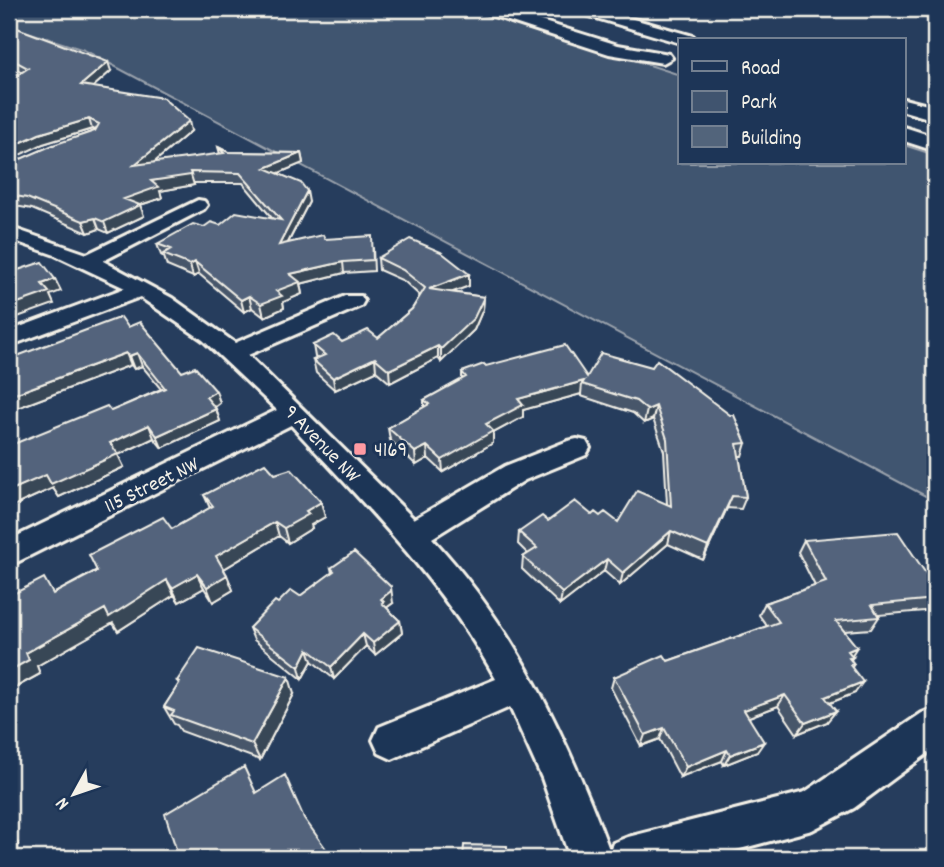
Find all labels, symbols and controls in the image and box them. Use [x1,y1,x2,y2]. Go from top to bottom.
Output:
legend [678,38,906,164]
text: Road [741,55,780,85]
text: Park [741,89,777,119]
text: Building [741,125,801,155]
street label: 9 Avenue NW [276,399,367,492]
place label: 4169 [374,437,407,467]
marker: 4169 [352,441,368,457]
street label: 115 Street NW [100,450,206,523]
north arrow [38,758,108,828]
text: N [50,790,77,815]

